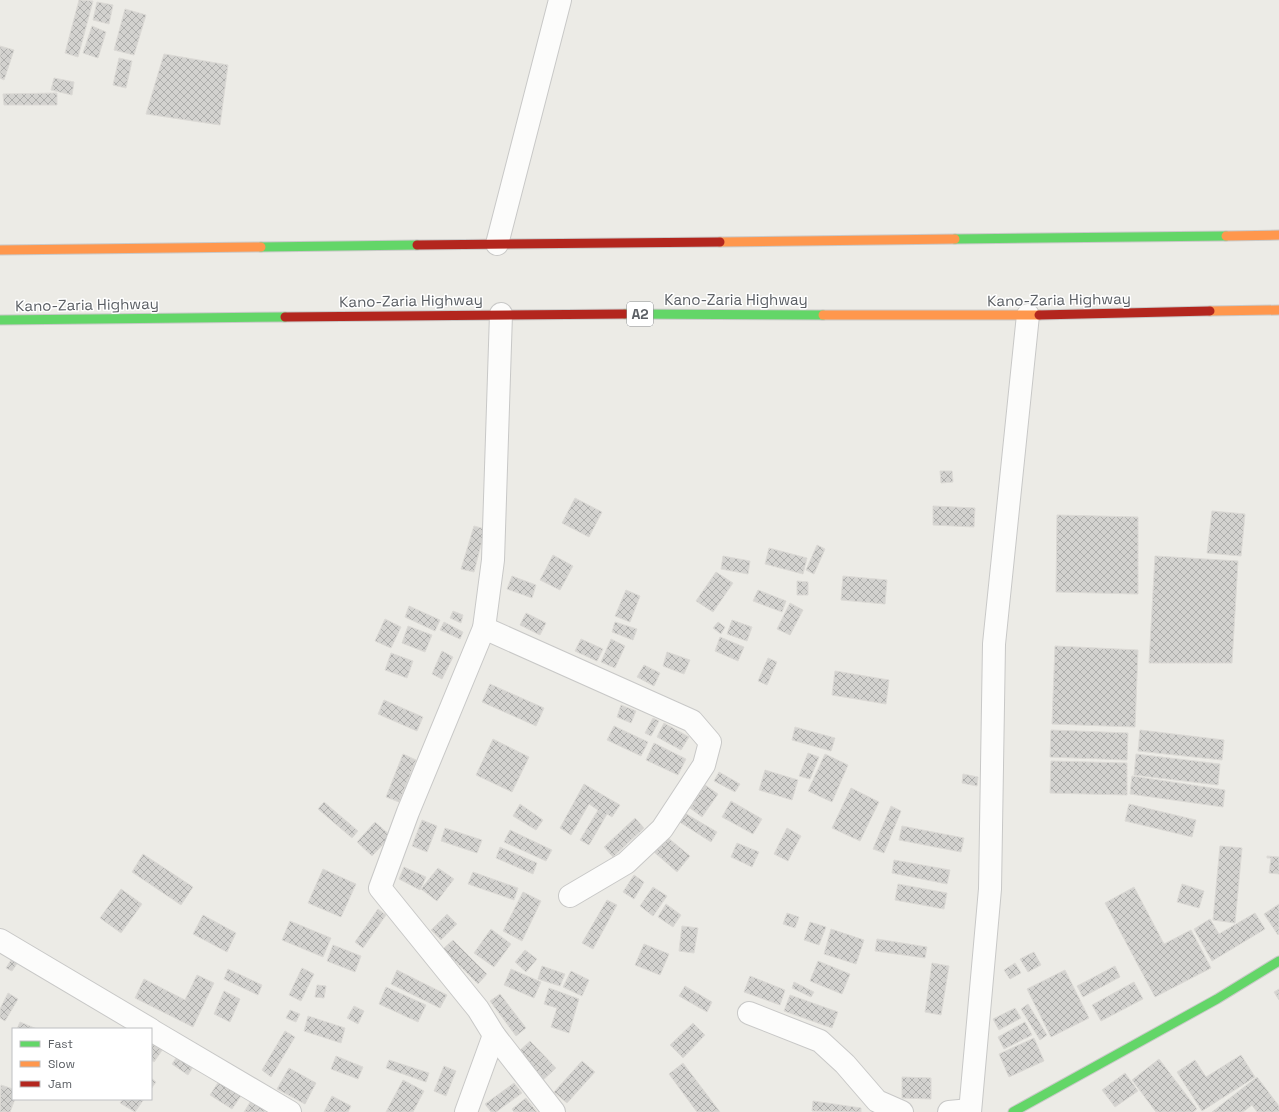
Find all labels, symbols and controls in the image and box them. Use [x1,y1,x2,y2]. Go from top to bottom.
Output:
street label: Kano-Zaria Highway [987,289,1131,310]
street label: Kano-Zaria Highway [339,290,483,311]
street label: Kano-Zaria Highway [664,290,808,309]
street label: Kano-Zaria Highway [15,294,159,315]
road number: A2 [627,302,653,326]
legend [12,1028,152,1100]
text: Fast [48,1036,73,1052]
text: Slow [48,1056,75,1072]
text: Jam [48,1076,72,1092]

